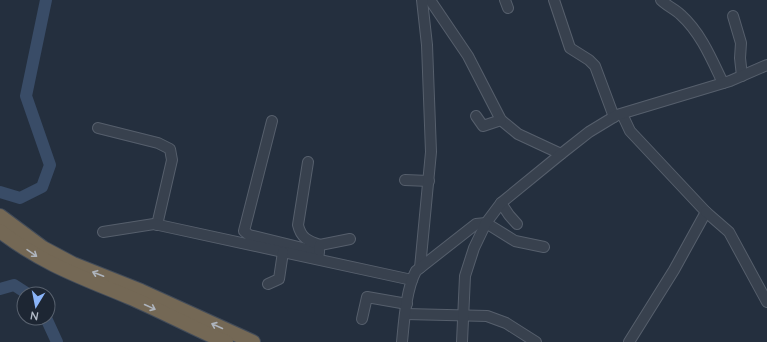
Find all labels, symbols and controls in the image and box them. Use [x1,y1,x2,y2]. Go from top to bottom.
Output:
one-way arrow [26,249,37,257]
one-way arrow [93,269,105,277]
north arrow [16,286,56,326]
one-way arrow [144,304,156,311]
text: N [29,309,39,323]
one-way arrow [211,322,223,330]

